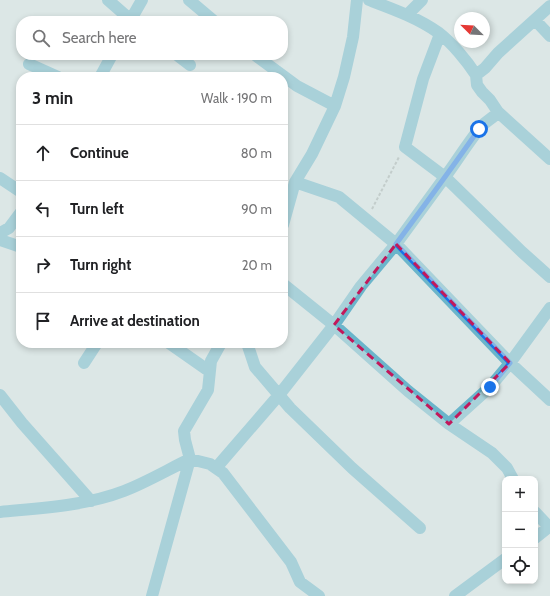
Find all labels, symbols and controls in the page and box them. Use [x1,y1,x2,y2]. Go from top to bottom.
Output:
north arrow [454,12,490,48]
search box [16,16,288,60]
icon: search [30,27,52,49]
text: Search here [62,29,137,47]
text: 3 min [32,88,73,108]
text: Walk · 190 m [201,90,272,106]
route start [470,120,488,138]
icon: ahead [32,142,54,164]
text: Continue [70,144,129,162]
text: 80 m [241,145,272,161]
icon: left [32,198,54,220]
text: Turn left [70,200,124,218]
text: 90 m [241,201,272,217]
icon: right [32,254,54,276]
text: Turn right [70,256,131,274]
text: 20 m [242,257,272,273]
icon: arrive [32,310,54,332]
text: Arrive at destination [70,312,200,330]
route end [481,378,499,396]
map controls [502,476,538,584]
button: + [502,476,538,512]
button: − [502,512,538,548]
button: locate [502,548,538,584]

